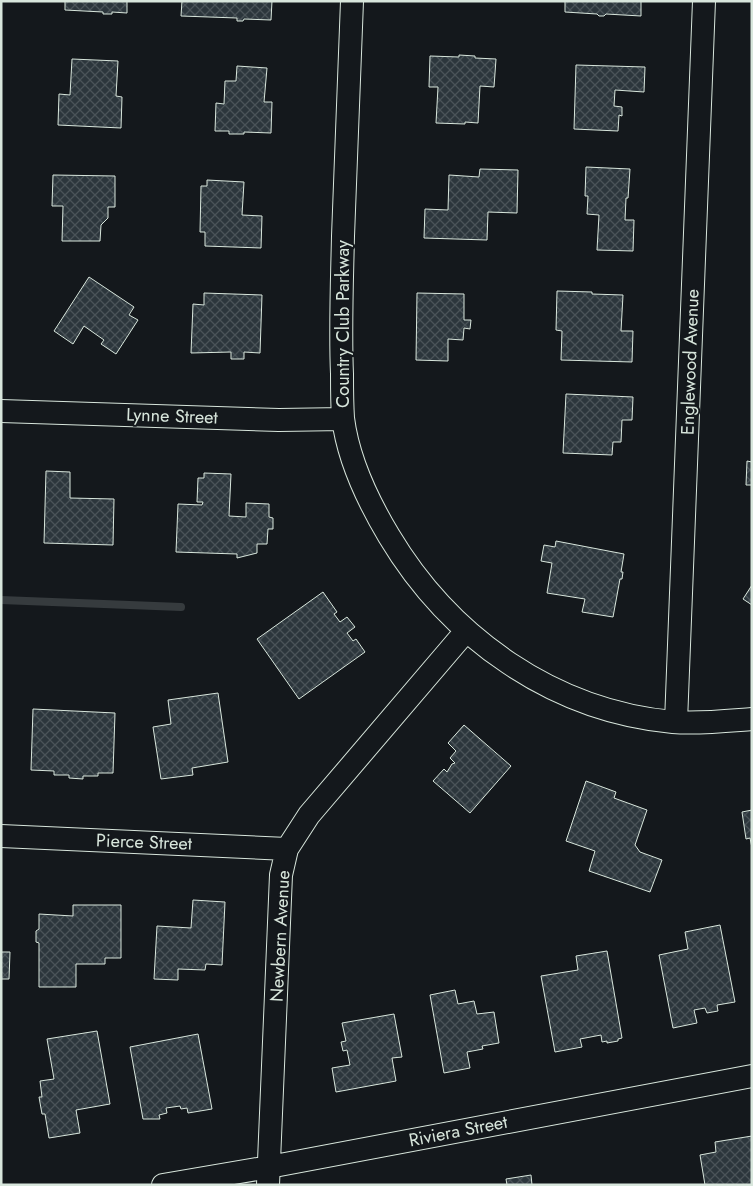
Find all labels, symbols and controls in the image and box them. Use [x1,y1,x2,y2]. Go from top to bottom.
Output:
street label: Country Club Parkway [330,240,356,408]
street label: Englewood Avenue [674,289,706,435]
street label: Lynne Street [126,401,219,431]
street label: Pierce Street [96,827,193,857]
street label: Newbern Avenue [264,869,296,1003]
street label: Riviera Street [407,1109,510,1153]

